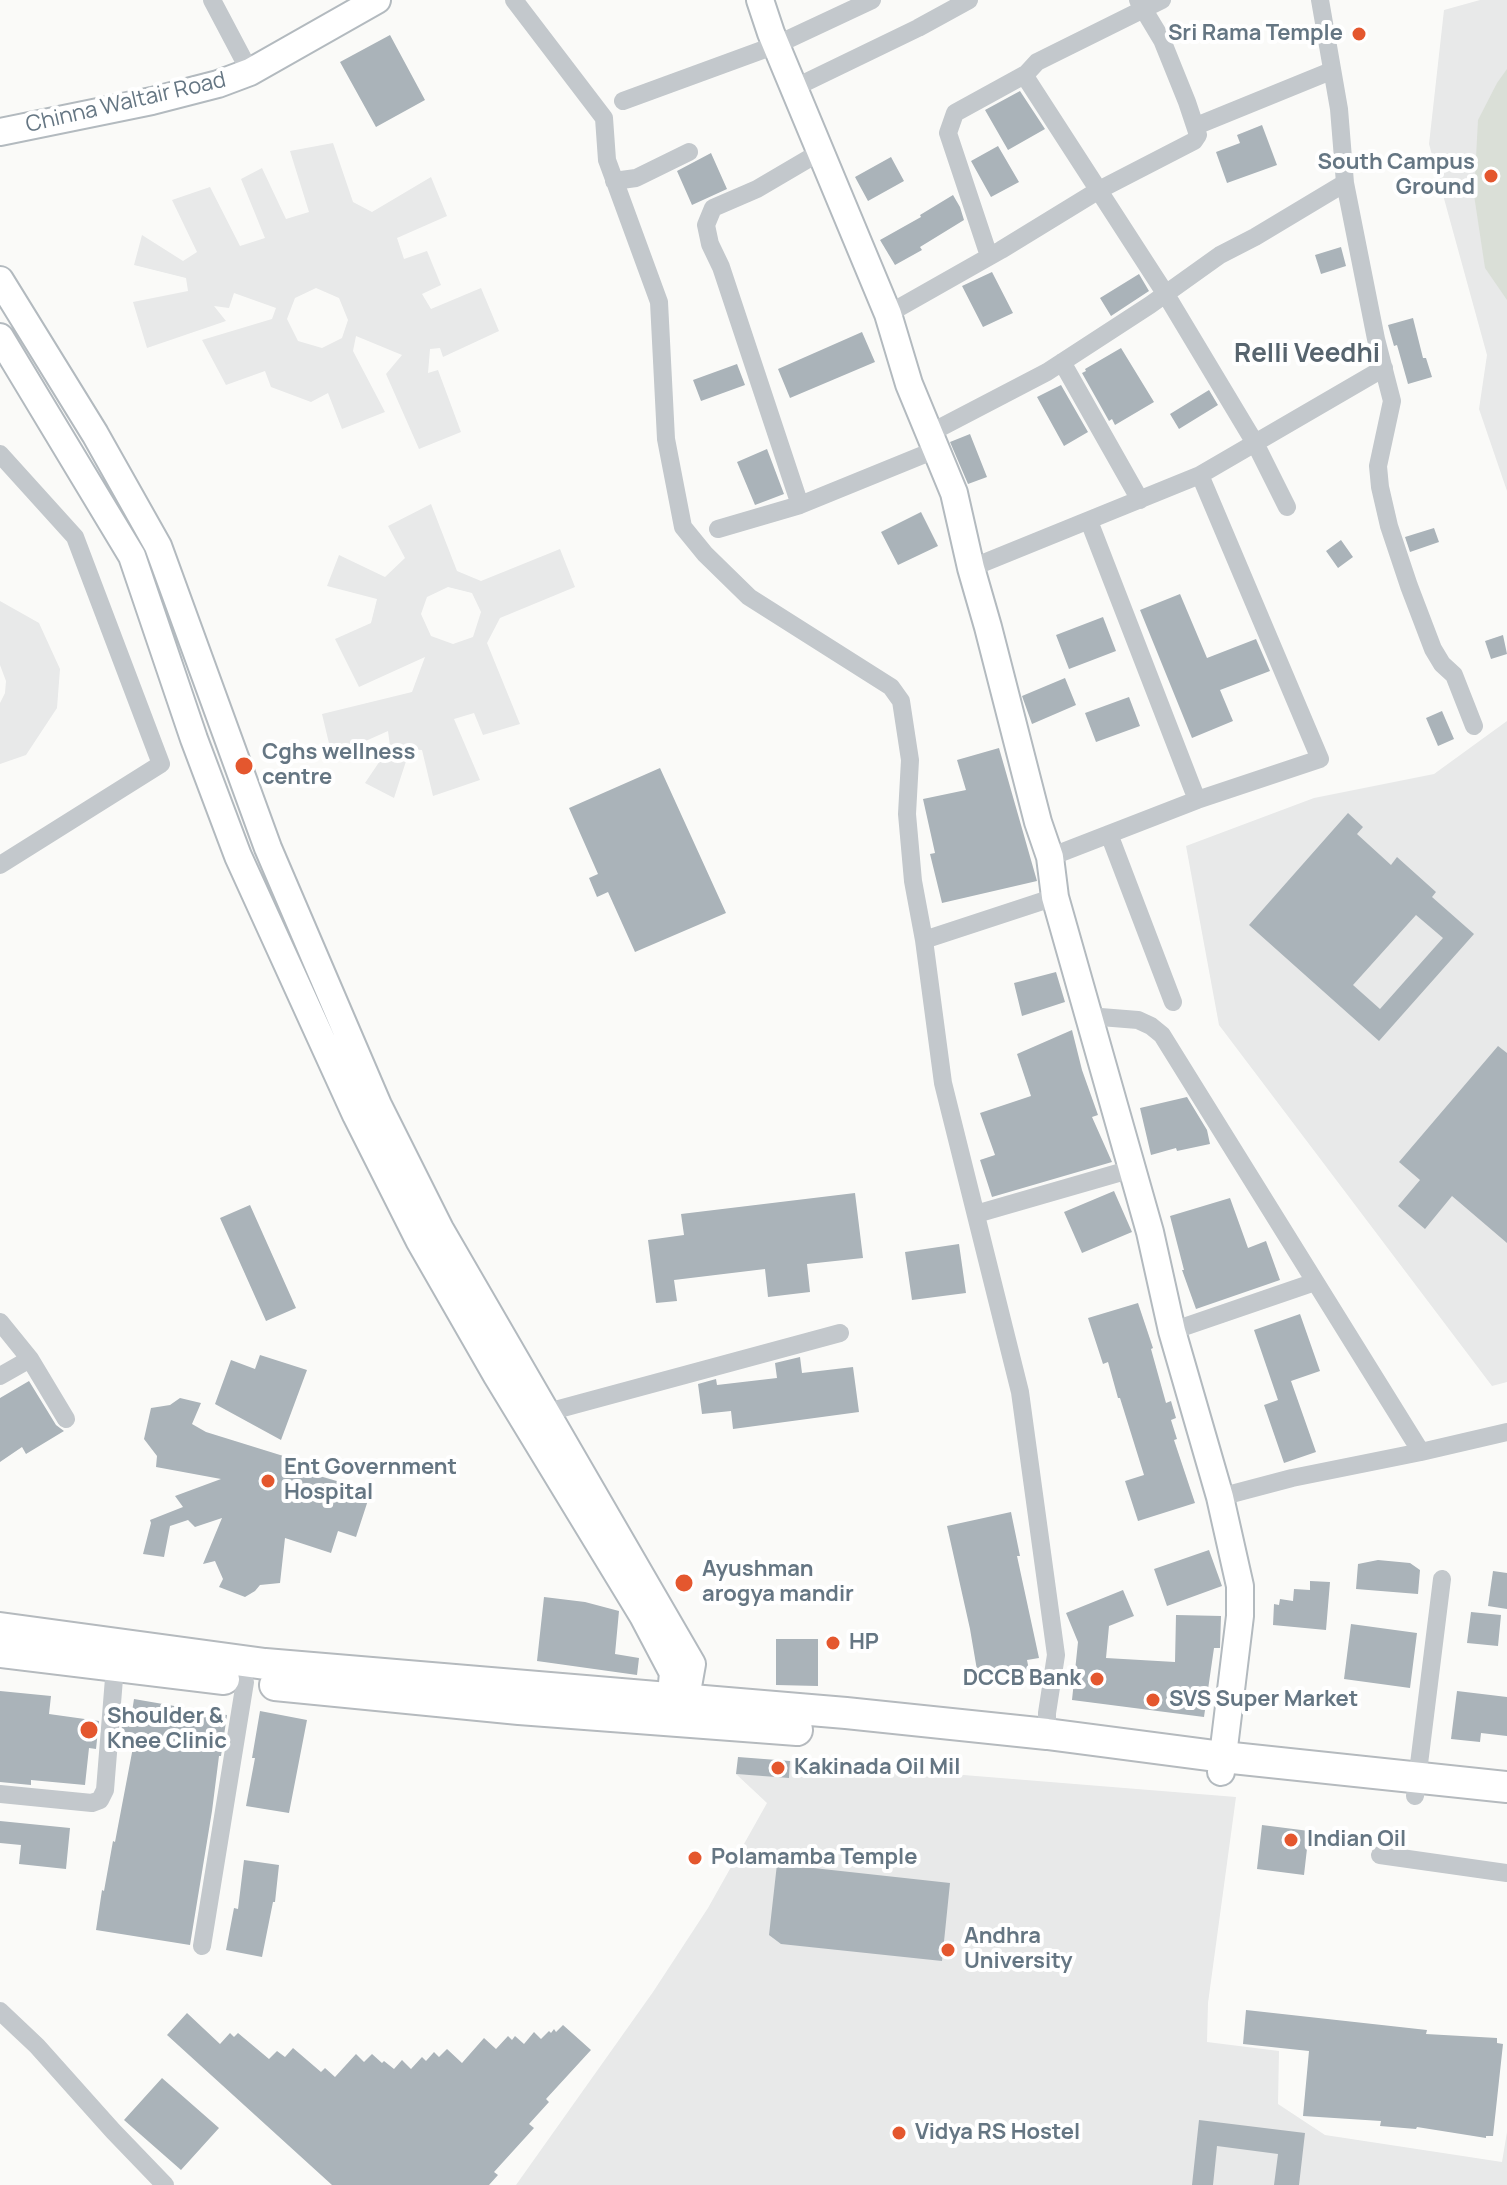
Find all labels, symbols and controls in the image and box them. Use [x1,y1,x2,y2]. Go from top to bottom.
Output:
place label: Sri Rama Temple [1168,21,1343,47]
marker: Sri Rama Temple [1350,25,1368,43]
street label: Chinna Waltair Road [24,67,228,139]
place label: South Campus Ground [1318,150,1475,202]
marker: South Campus Ground [1482,167,1500,185]
district label: Relli Veedhi [1234,339,1380,371]
place label: Cghs wellness centre [262,740,415,792]
marker: Cghs wellness centre [233,755,255,777]
place label: Ent Government Hospital [284,1455,457,1506]
marker: Ent Government Hospital [259,1472,277,1490]
place label: Ayushman arogya mandir [702,1557,854,1608]
marker: Ayushman arogya mandir [673,1572,695,1594]
place label: HP [849,1630,879,1656]
marker: HP [824,1634,842,1652]
place label: DCCB Bank [963,1666,1081,1692]
marker: DCCB Bank [1088,1670,1106,1688]
place label: SVS Super Market [1169,1687,1358,1713]
marker: SVS Super Market [1144,1691,1162,1709]
place label: Shoulder & Knee Clinic [107,1704,227,1756]
marker: Shoulder & Knee Clinic [78,1719,100,1741]
place label: Kakinada Oil Mil [794,1755,960,1781]
marker: Kakinada Oil Mil [769,1759,787,1777]
place label: Indian Oil [1307,1827,1406,1853]
marker: Indian Oil [1282,1831,1300,1849]
place label: Polamamba Temple [711,1845,917,1871]
marker: Polamamba Temple [686,1849,704,1867]
place label: Andhra University [964,1924,1073,1976]
marker: Andhra University [939,1941,957,1959]
place label: Vidya RS Hostel [915,2120,1080,2146]
marker: Vidya RS Hostel [890,2124,908,2142]

